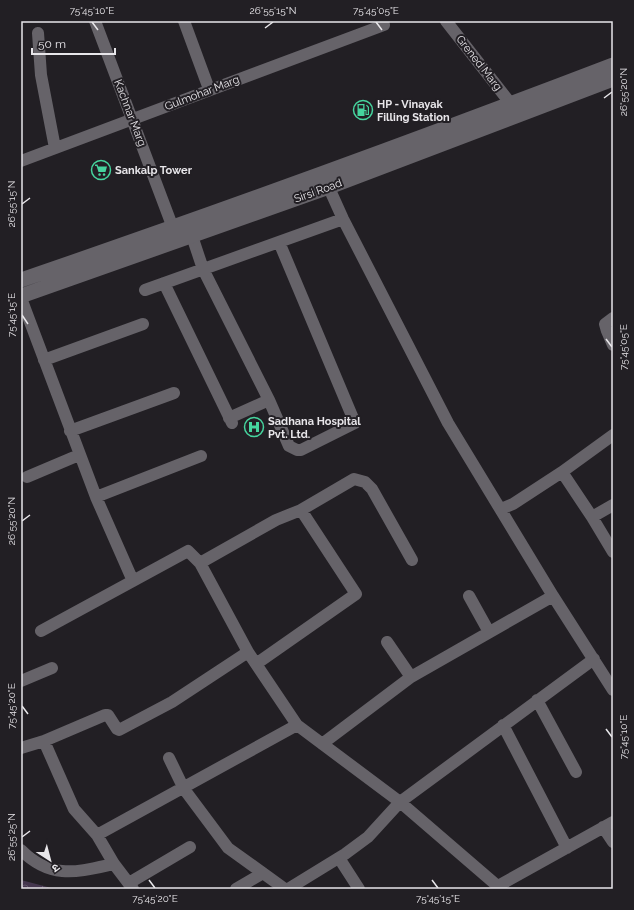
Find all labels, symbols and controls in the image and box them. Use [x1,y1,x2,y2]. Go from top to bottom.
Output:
text: 75°45'10"E [70,5,114,16]
text: 26°55'15"N [250,5,296,16]
text: 75°45'05"E [353,5,399,16]
scale bar [32,30,115,56]
street label: Grened Marg [453,33,505,93]
text: 50 m [38,37,66,51]
text: 26°55'20"N [618,68,629,116]
street label: Gulmohar Marg [163,73,241,113]
street label: Kachnar Marg [111,78,149,148]
place label: HP - Vinayak Filling Station [377,98,450,124]
fuel station icon: HP - Vinayak Filling Station [352,99,374,121]
supermarket icon: Sankalp Tower [90,159,112,181]
place label: Sankalp Tower [115,164,193,177]
street label: Sirsi Road [292,176,344,206]
text: 26°55'15"N [6,181,17,227]
text: 75°45'15"E [6,293,17,337]
text: 75°45'05"E [618,324,629,370]
place label: Sadhana Hospital Pvt. Ltd. [268,415,361,441]
hospital icon: Sadhana Hospital Pvt. Ltd. [243,416,265,438]
text: 26°55'20"N [6,497,17,545]
text: 75°45'20"E [6,683,17,729]
text: 75°45'10"E [618,715,629,759]
text: 26°55'25"N [6,813,17,861]
north arrow [30,840,70,880]
text: उ [49,861,62,875]
text: 75°45'20"E [132,893,178,904]
text: 75°45'15"E [416,893,460,904]

